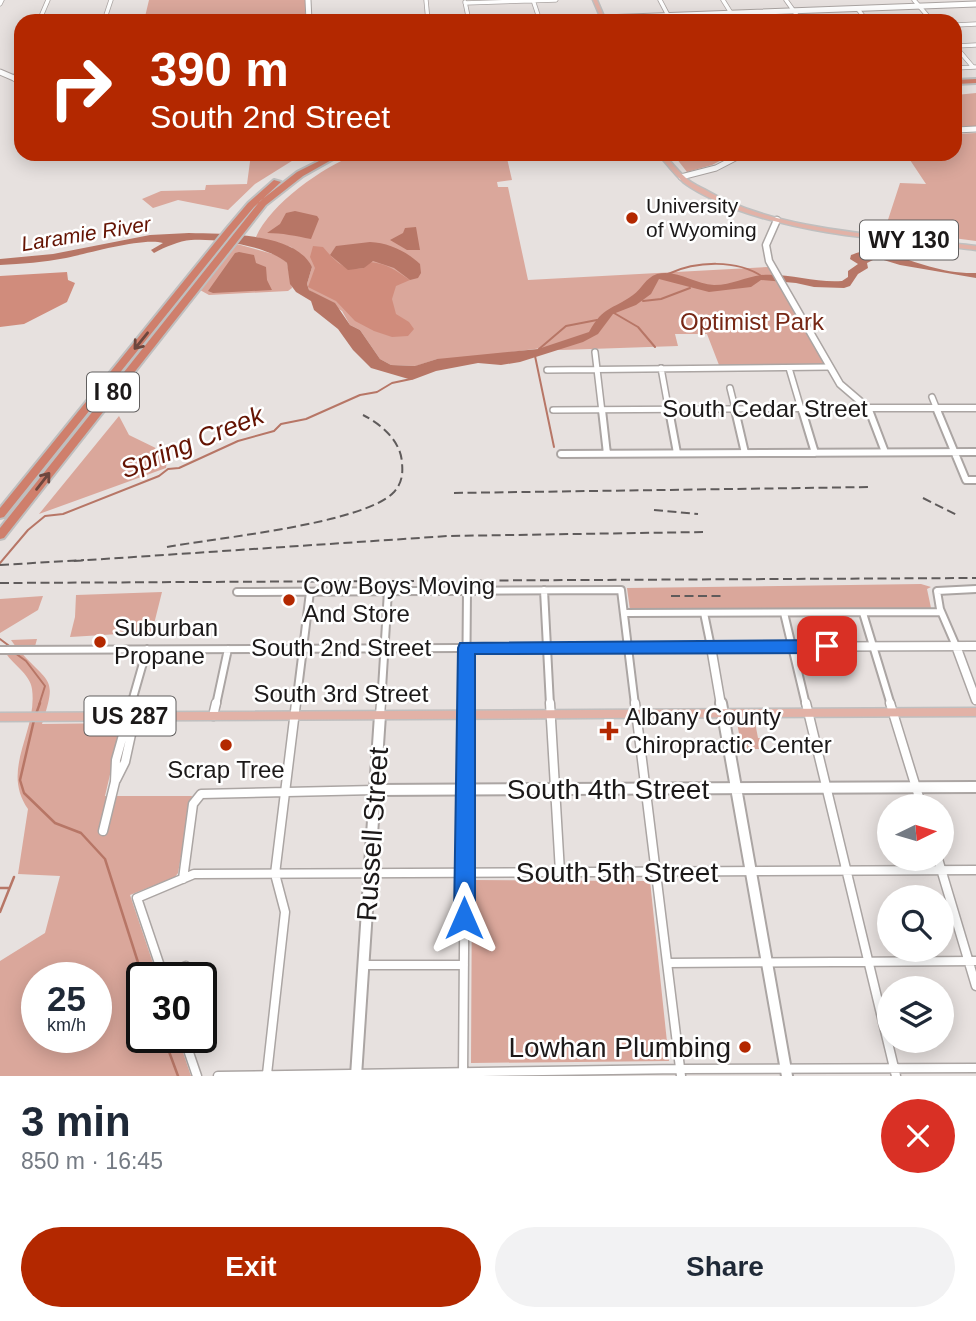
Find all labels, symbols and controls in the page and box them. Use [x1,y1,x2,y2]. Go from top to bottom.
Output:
icon: right [35,42,126,133]
text: 390 m [150,42,289,96]
text: South 2nd Street [150,99,390,135]
place label: University of Wyoming [646,194,757,241]
marker: University of Wyoming [624,210,640,226]
water label: Laramie River [20,212,153,255]
road number: WY 130 [860,220,958,260]
park label: Optimist Park [680,308,825,335]
one-way arrow [133,331,148,349]
road number: I 80 [87,372,139,412]
street label: South Cedar Street [662,395,868,422]
water label: Spring Creek [116,399,270,484]
one-way arrow [35,473,50,491]
place label: Cow Boys Moving And Store [303,572,495,627]
marker: Cow Boys Moving And Store [281,592,297,608]
place label: Suburban Propane [114,614,218,669]
pin [797,616,857,676]
icon: arrive [808,627,846,665]
marker: Suburban Propane [92,634,108,650]
street label: South 2nd Street [251,634,431,661]
street label: South 3rd Street [254,680,429,707]
road number: US 287 [85,696,176,736]
place label: Albany County Chiropractic Center [625,703,832,758]
marker: Albany County Chiropractic Center [599,721,619,741]
marker: Scrap Tree [218,737,234,753]
street label: Russell Street [351,746,394,922]
place label: Scrap Tree [167,756,285,783]
street label: South 4th Street [507,774,709,805]
north arrow [877,794,954,872]
map controls [877,794,954,1053]
street label: South 5th Street [516,857,718,888]
position arrow [427,881,501,955]
button: search [877,885,954,962]
speed limit sign: 30 [126,962,217,1053]
button: layers [877,976,954,1053]
text: 25 [47,979,86,1018]
text: km/h [47,1015,86,1035]
place label: Lowhan Plumbing [508,1032,731,1063]
marker: Lowhan Plumbing [737,1039,753,1055]
text: 3 min [21,1098,131,1145]
button: close [881,1099,955,1173]
text: 850 m · 16:45 [21,1148,163,1174]
button: Exit [21,1227,481,1307]
button: Share [495,1227,955,1307]

